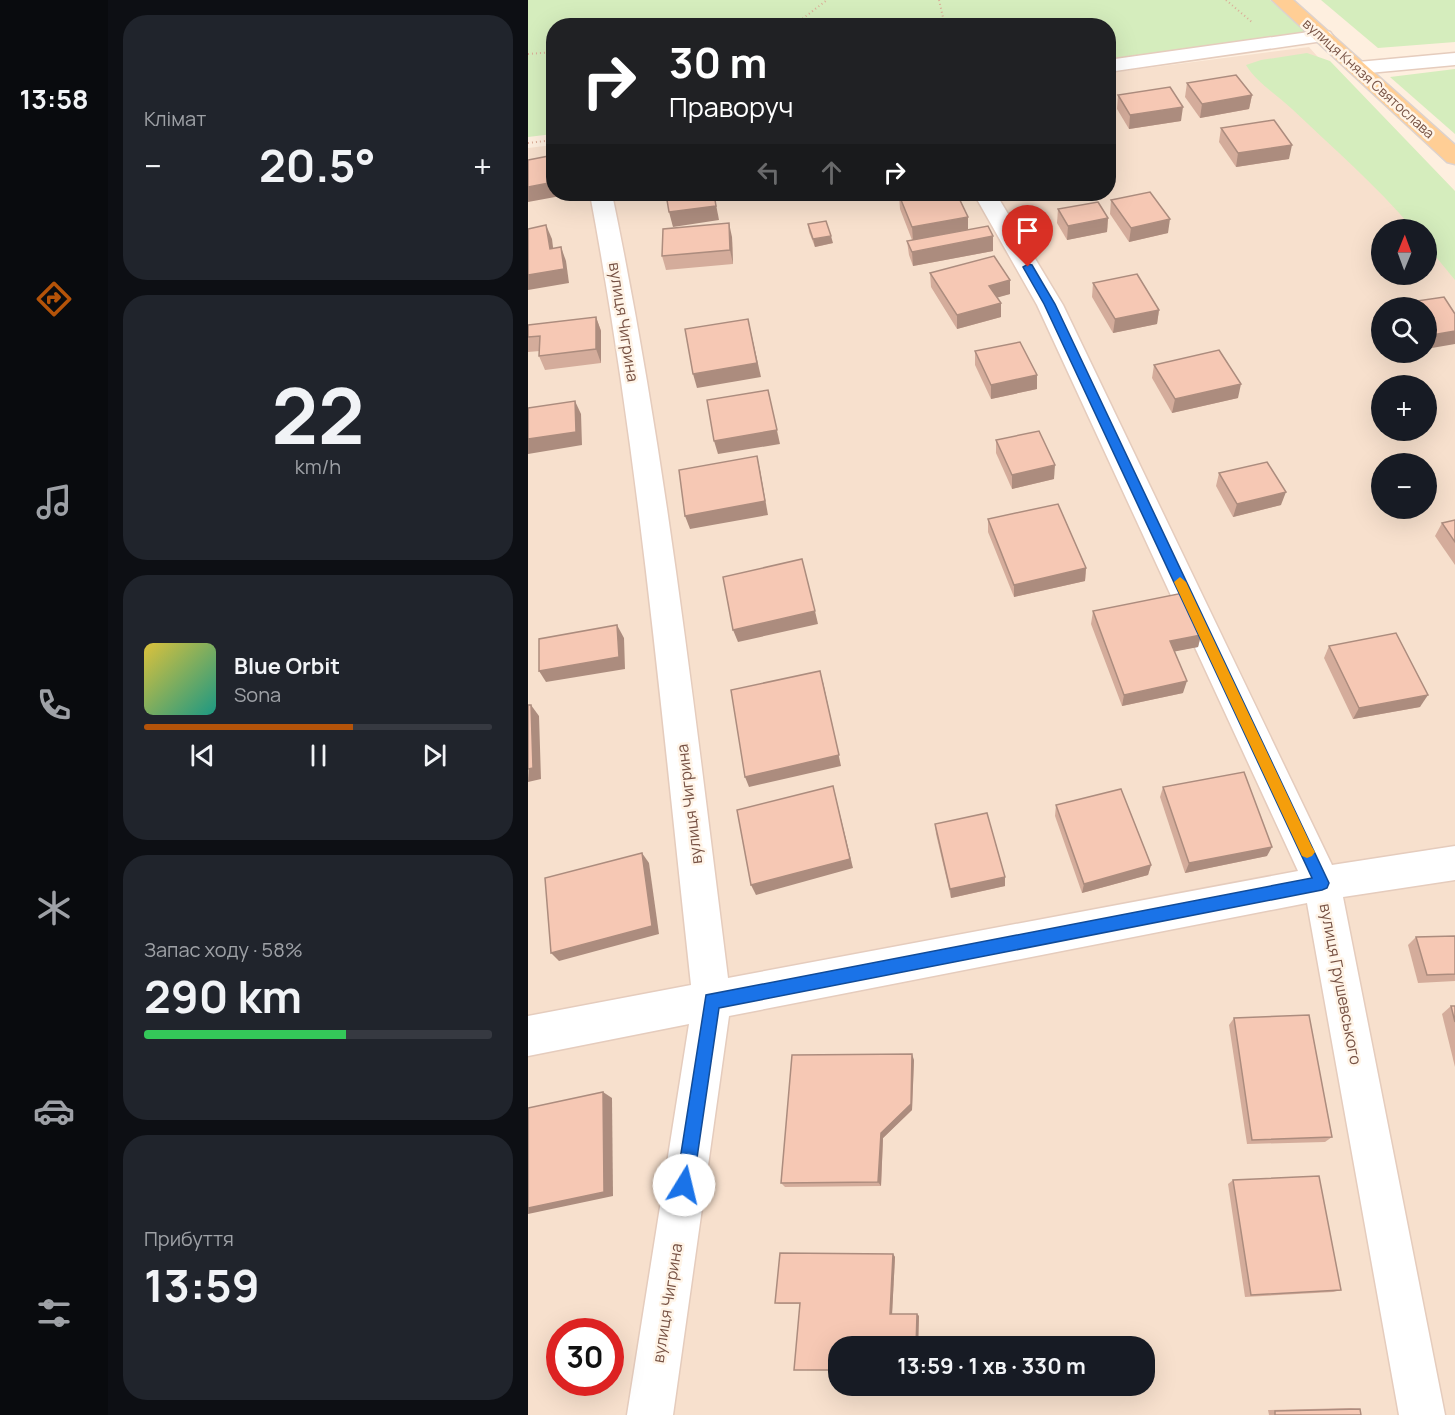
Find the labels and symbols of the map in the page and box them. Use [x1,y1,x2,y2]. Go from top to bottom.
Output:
street label: вулиця Князя Святослава [1299,14,1439,142]
pin [1002,205,1053,267]
north arrow [1371,219,1437,285]
street label: вулиця Чигрина [604,261,644,383]
street label: вулиця Чигрина [671,743,707,865]
street label: вулиця Грушевського [1315,902,1367,1066]
position arrow [652,1153,716,1217]
street label: вулиця Чигрина [647,1242,687,1364]
speed limit sign: 30 [546,1318,624,1396]

